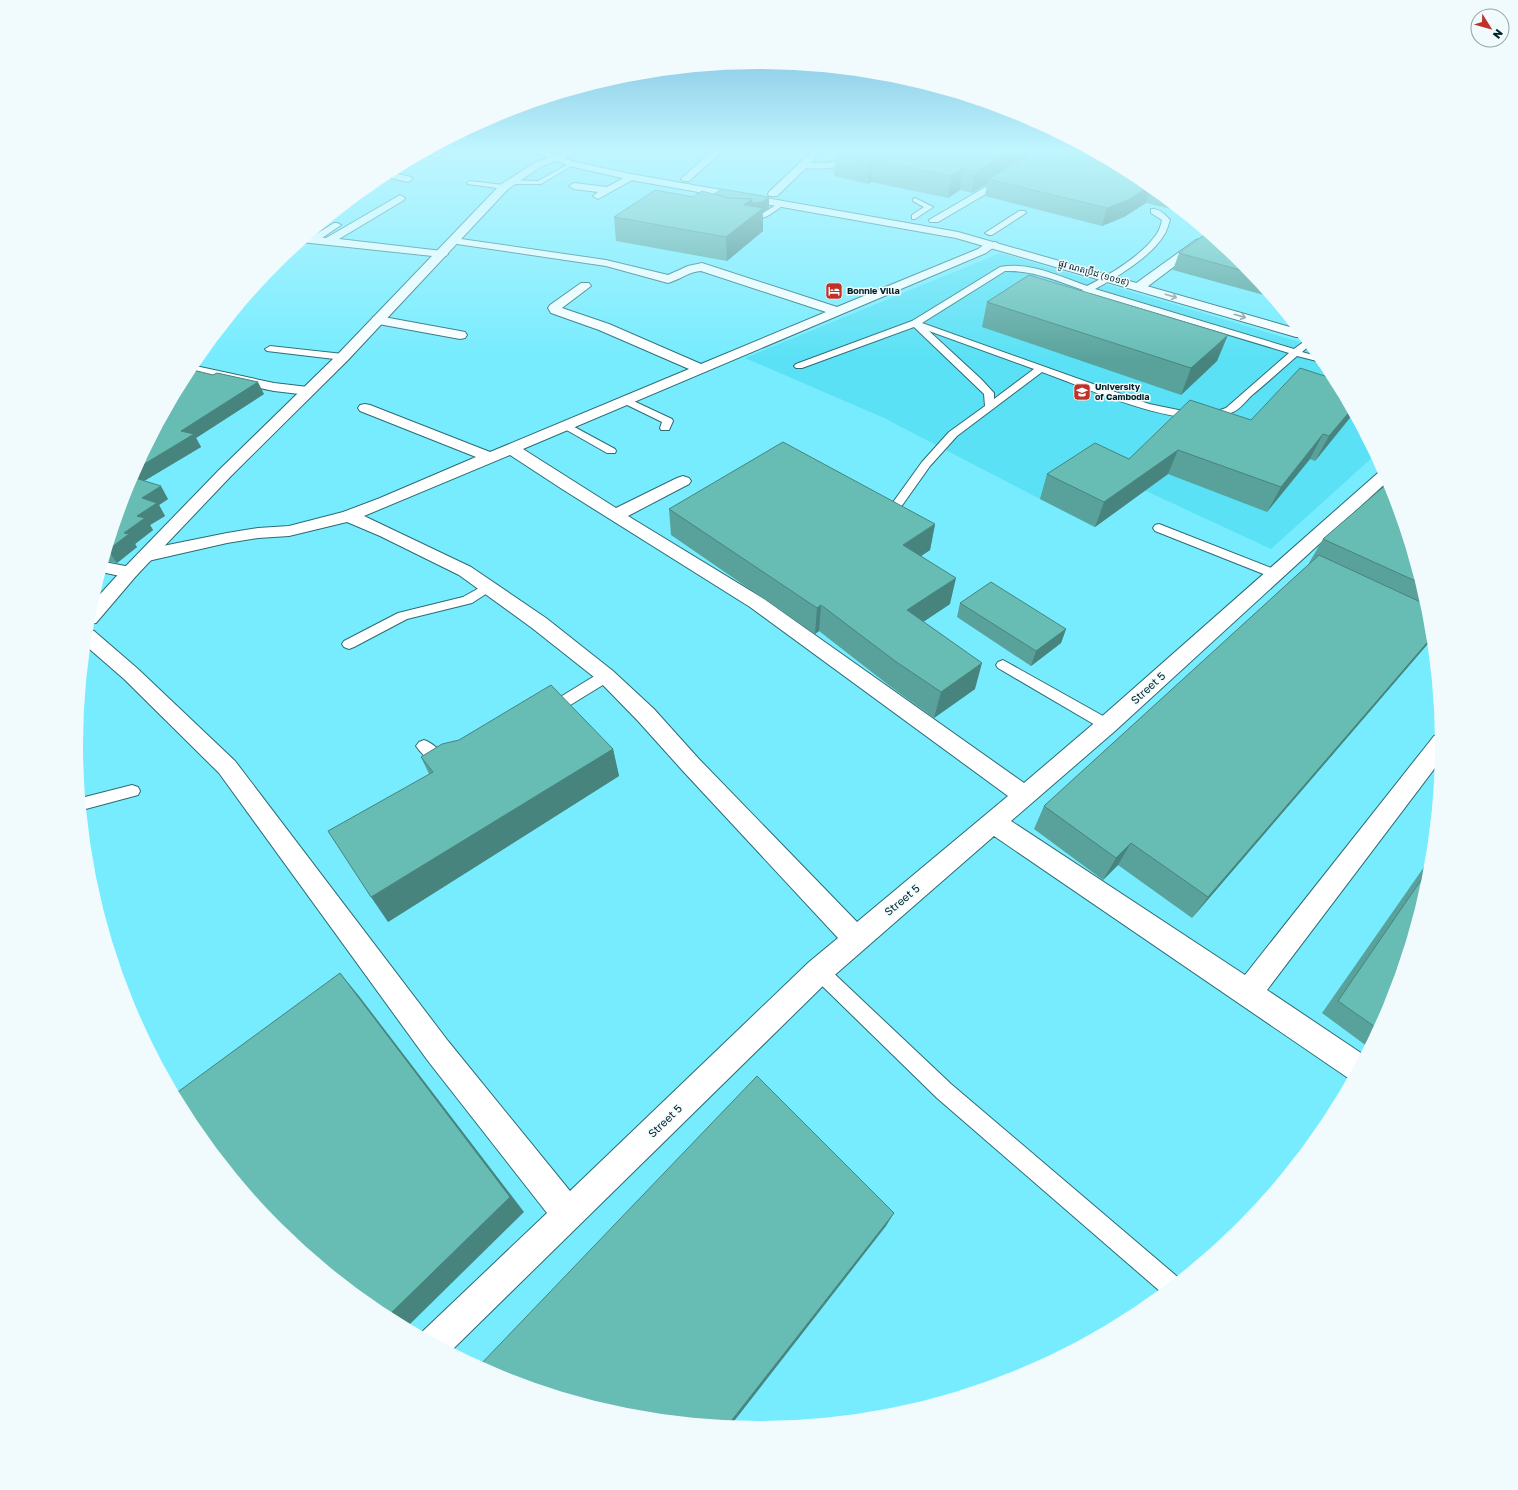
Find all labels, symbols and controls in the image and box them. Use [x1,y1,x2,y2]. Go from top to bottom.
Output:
north arrow [1470,8,1510,48]
text: N [1491,27,1506,42]
street label: ផ្លូវ ណតប្រ៊ីដ (១០១៩) [1056,256,1131,291]
hotel icon: Bonnie Villa [824,281,844,301]
place label: Bonnie Villa [847,285,900,296]
one-way arrow [1164,293,1177,300]
one-way arrow [1233,313,1246,320]
place label: University of Cambodia [1095,381,1150,402]
school or university icon: University of Cambodia [1072,382,1092,402]
street label: Street 5 [1128,669,1168,706]
street label: Street 5 [882,881,922,918]
street label: Street 5 [645,1101,684,1140]

